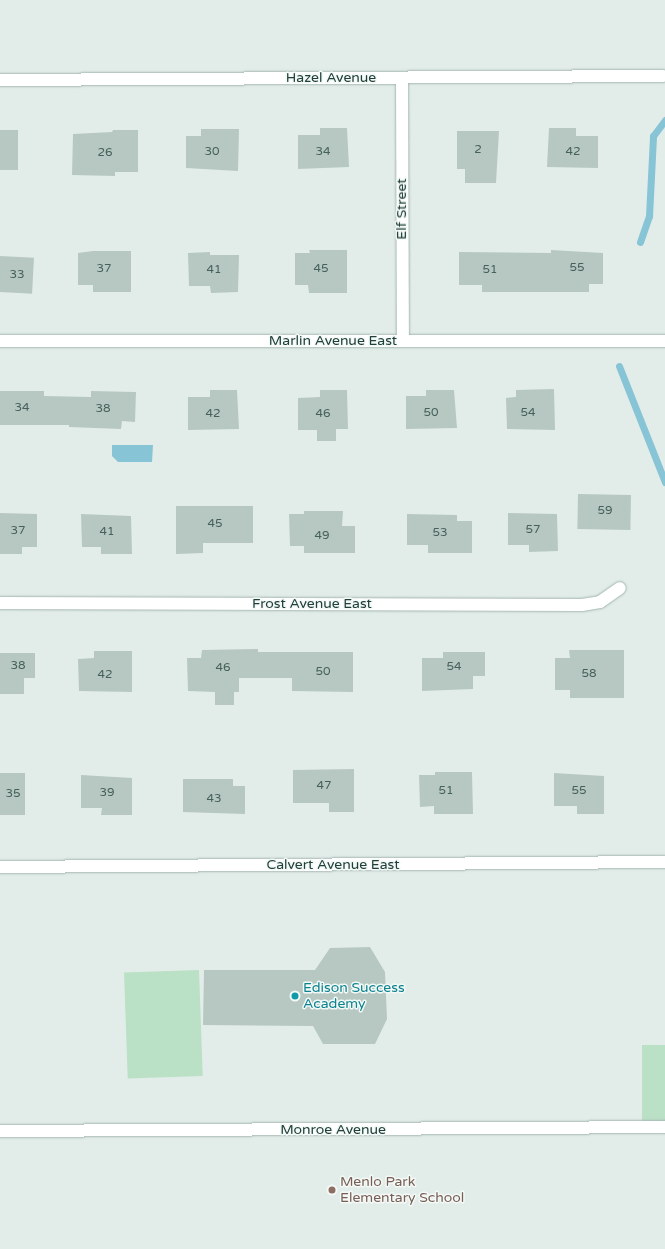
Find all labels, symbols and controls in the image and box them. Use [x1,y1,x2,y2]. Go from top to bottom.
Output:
street label: Hazel Avenue [286,70,376,86]
house number: 2 [474,143,482,157]
house number: 30 [204,145,220,159]
house number: 34 [315,145,331,159]
house number: 42 [565,145,581,159]
house number: 26 [97,146,113,160]
street label: Elf Street [394,178,410,240]
house number: 55 [569,261,585,275]
house number: 37 [96,262,112,276]
house number: 45 [313,262,329,276]
house number: 41 [206,263,222,277]
house number: 51 [482,263,498,277]
house number: 33 [9,268,25,282]
street label: Marlin Avenue East [269,333,397,349]
house number: 34 [14,401,30,415]
house number: 38 [95,402,111,416]
house number: 50 [423,406,439,420]
house number: 54 [520,406,536,420]
house number: 42 [205,407,221,421]
house number: 46 [315,407,331,421]
house number: 59 [597,504,613,518]
house number: 45 [207,517,223,531]
house number: 57 [525,523,541,537]
house number: 37 [10,524,26,538]
house number: 41 [99,525,115,539]
house number: 53 [432,526,448,540]
house number: 49 [314,529,330,543]
street label: Frost Avenue East [252,596,372,612]
house number: 38 [10,659,26,673]
house number: 54 [446,660,462,674]
house number: 46 [215,661,231,675]
house number: 50 [315,665,331,679]
house number: 58 [581,667,597,681]
house number: 42 [97,668,113,682]
house number: 47 [316,779,332,793]
house number: 51 [438,784,454,798]
house number: 55 [571,784,587,798]
house number: 39 [99,786,115,800]
house number: 35 [5,787,21,801]
house number: 43 [206,792,222,806]
street label: Calvert Avenue East [266,857,400,873]
place label: Edison Success Academy [303,980,405,1012]
marker: Edison Success Academy [290,991,300,1001]
street label: Monroe Avenue [280,1122,386,1138]
place label: Menlo Park Elementary School [340,1174,464,1206]
marker: Menlo Park Elementary School [327,1185,337,1195]

